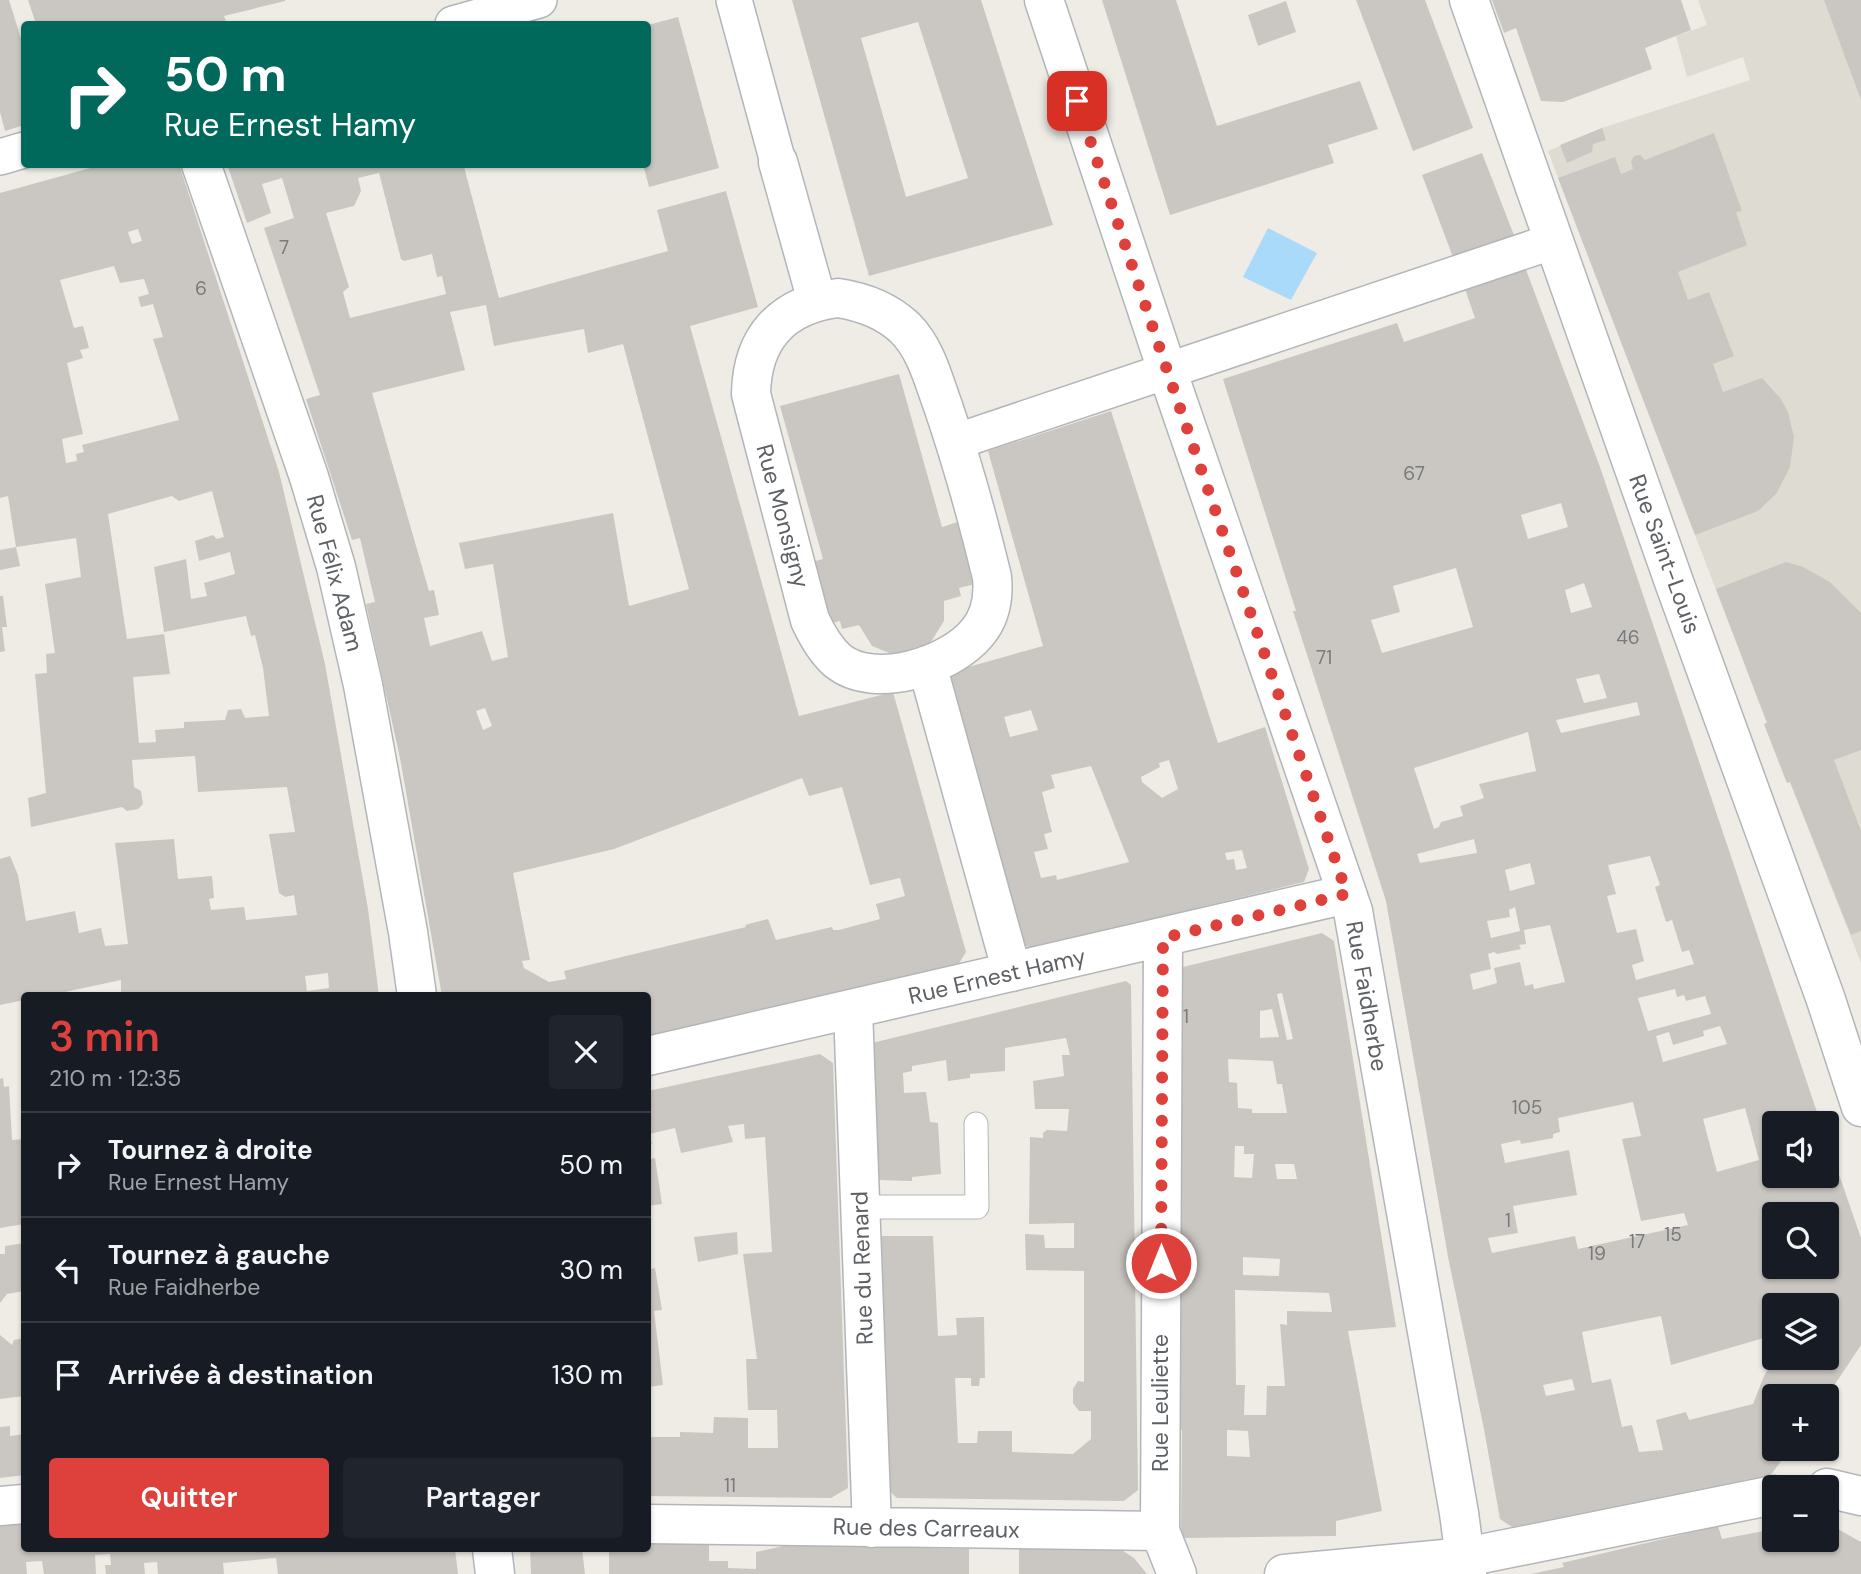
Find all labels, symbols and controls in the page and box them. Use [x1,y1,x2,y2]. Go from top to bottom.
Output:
text: 50 m [164,42,287,106]
icon: right [49,49,140,140]
pin [1047,71,1107,131]
icon: arrive [1058,82,1096,120]
text: Rue Ernest Hamy [164,104,416,146]
house number: 7 [279,235,289,260]
house number: 6 [195,276,207,301]
street label: Rue Monsigny [749,441,817,591]
house number: 67 [1403,461,1425,486]
street label: Rue Saint-Louis [1622,470,1708,638]
street label: Rue Félix Adam [300,491,370,655]
house number: 46 [1616,625,1640,650]
house number: 71 [1316,645,1332,670]
street label: Rue Faidherbe [1339,918,1395,1074]
street label: Rue Ernest Hamy [905,941,1089,1011]
house number: 1 [1183,1004,1189,1029]
text: 3 min [49,1009,160,1064]
button: close [549,1015,623,1089]
text: 210 m · 12:35 [49,1063,181,1093]
house number: 105 [1512,1095,1542,1120]
map controls [1762,1111,1839,1552]
button: sound [1762,1111,1839,1188]
text: Tournez à droite [108,1133,313,1167]
icon: right [49,1146,87,1184]
text: 50 m [559,1148,623,1182]
text: Rue Ernest Hamy [108,1167,289,1197]
street label: Rue du Renard [844,1191,880,1345]
button: search [1762,1202,1839,1279]
house number: 1 [1505,1208,1511,1233]
house number: 15 [1664,1222,1682,1247]
position arrow [1124,1226,1198,1300]
house number: 17 [1629,1229,1645,1254]
text: Tournez à gauche [108,1238,330,1272]
house number: 19 [1588,1241,1606,1266]
icon: left [49,1251,87,1289]
text: 30 m [560,1253,623,1287]
text: Rue Faidherbe [108,1272,260,1302]
button: layers [1762,1293,1839,1370]
street label: Rue Leuliette [1145,1334,1175,1472]
icon: arrive [49,1356,87,1394]
text: Arrivée à destination [108,1358,374,1392]
text: 130 m [552,1358,623,1392]
button: + [1762,1384,1839,1461]
button: Quitter [49,1458,329,1538]
button: Partager [343,1458,623,1538]
house number: 11 [724,1473,736,1498]
button: − [1762,1475,1839,1552]
street label: Rue des Carreaux [832,1511,1020,1545]

